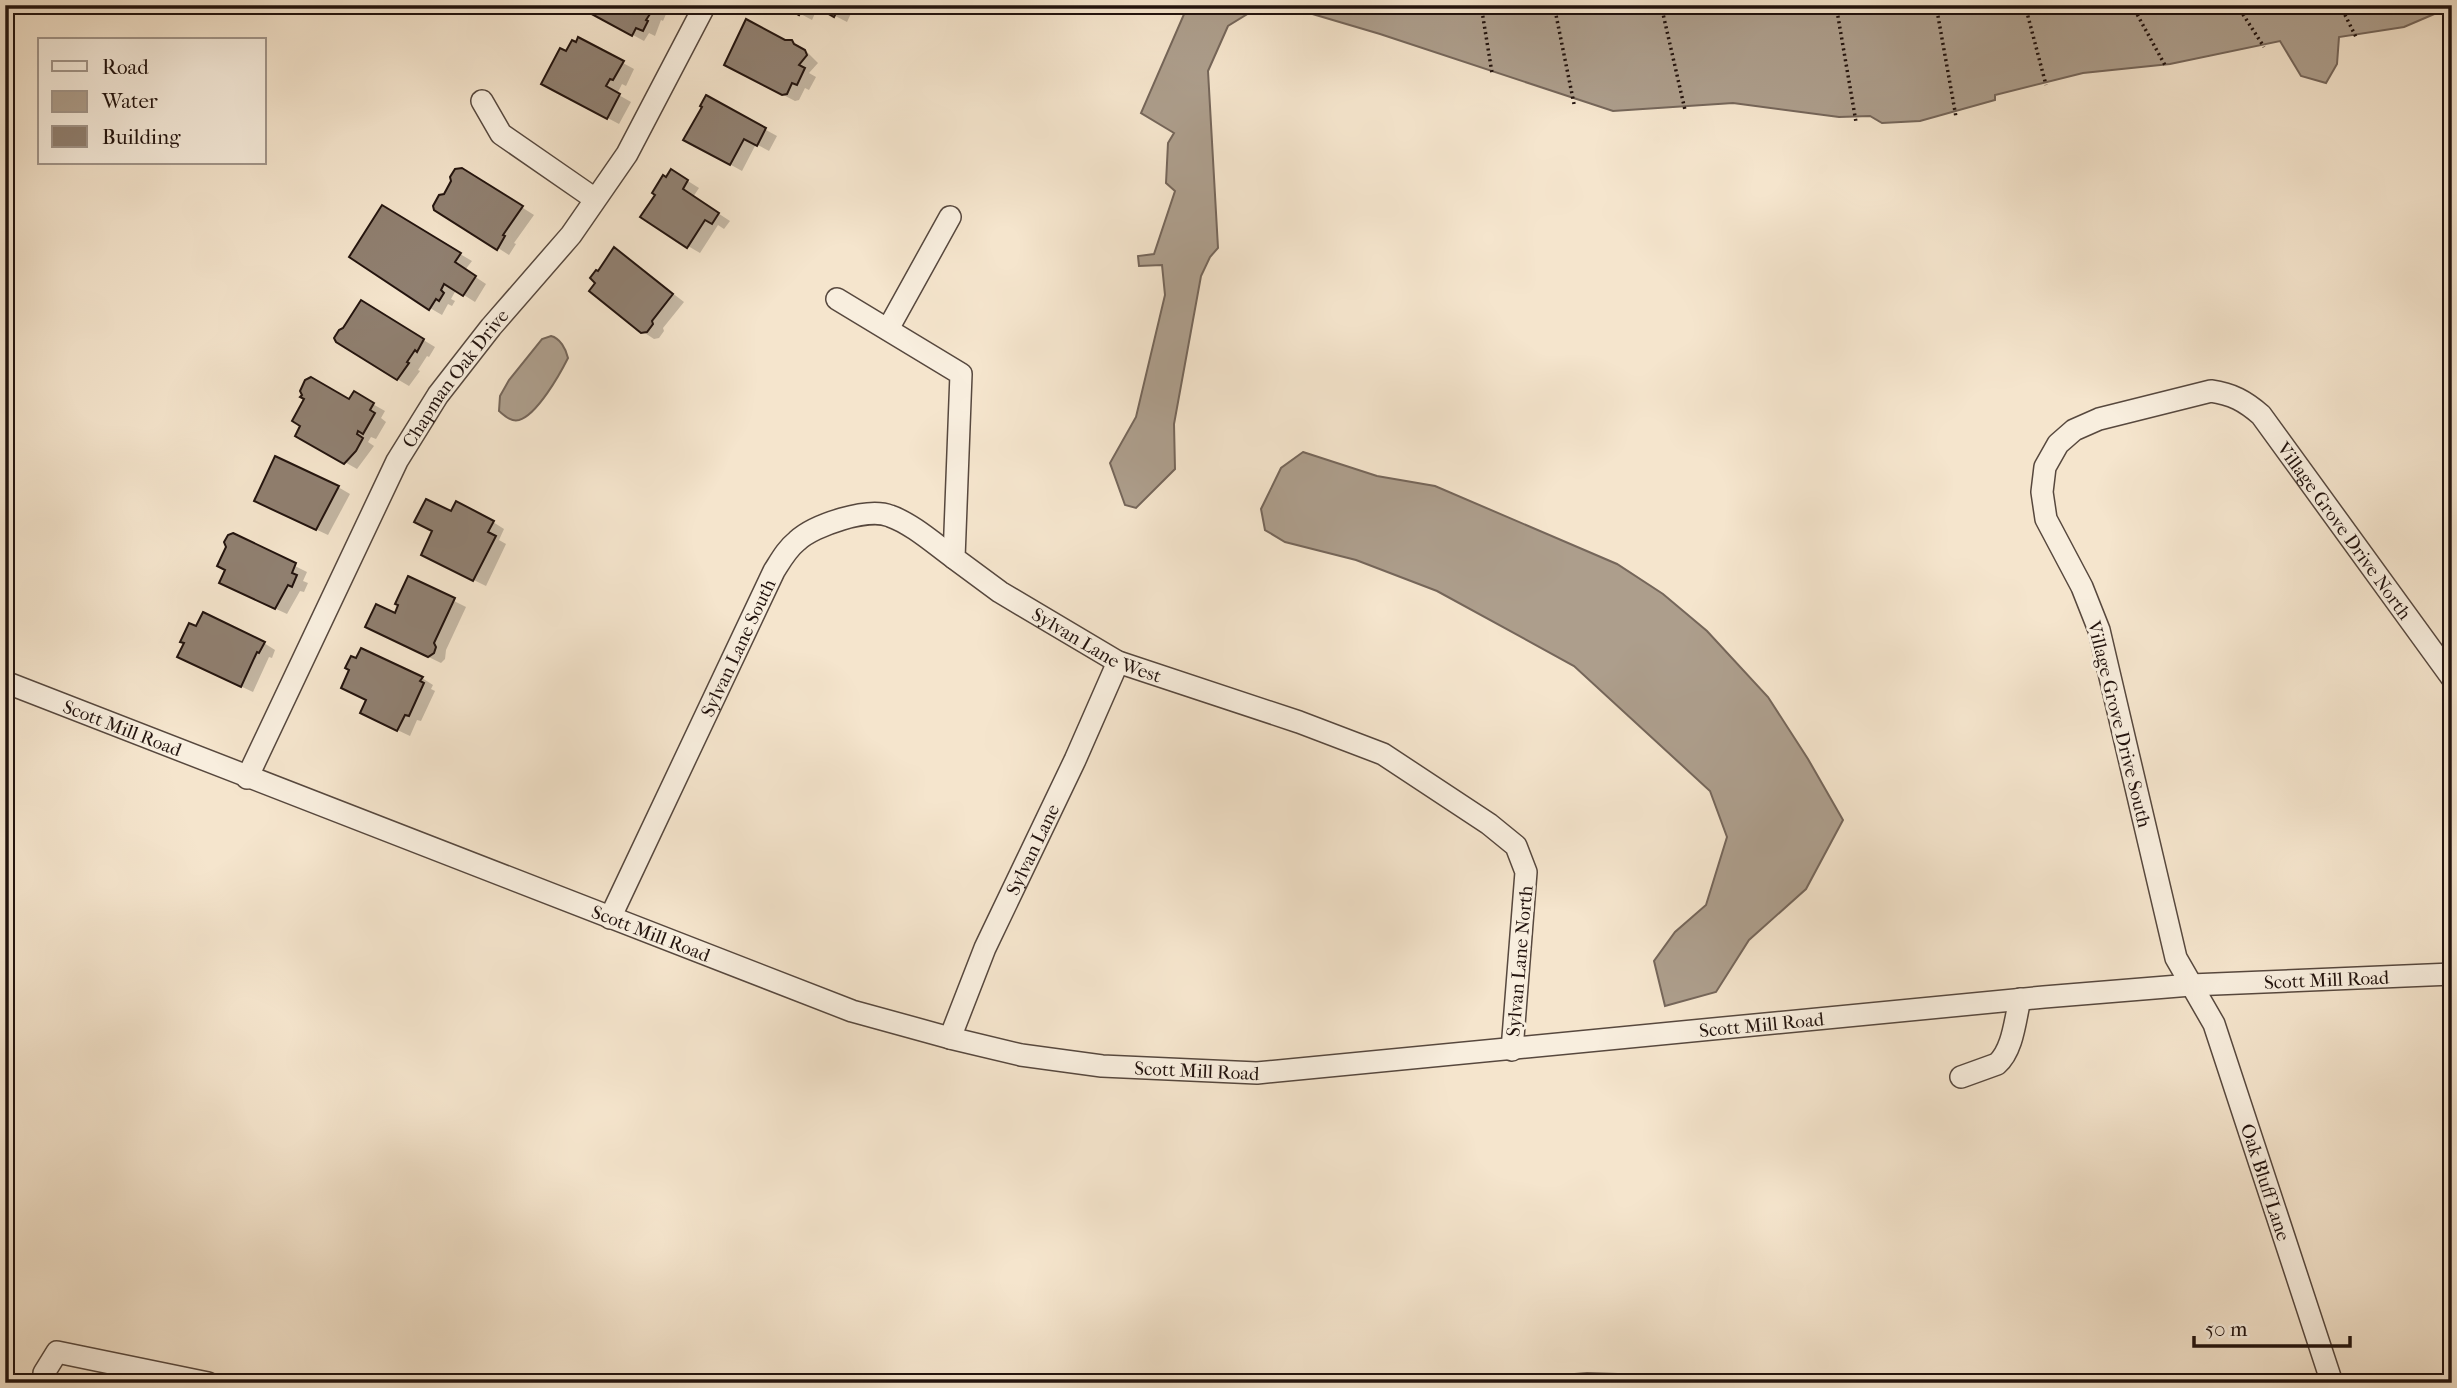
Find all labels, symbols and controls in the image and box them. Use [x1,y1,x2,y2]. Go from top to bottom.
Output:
legend [38,38,266,164]
text: Road [102,55,149,79]
text: Water [101,89,158,113]
text: Building [102,125,181,149]
street label: Chapman Oak Drive [398,305,514,452]
street label: Village Grove Drive North [2272,437,2416,624]
street label: Sylvan Lane South [697,575,781,721]
street label: Sylvan Lane West [1028,603,1164,688]
street label: Village Grove Drive South [2082,618,2155,830]
street label: Scott Mill Road [60,696,185,762]
street label: Sylvan Lane [1002,801,1064,899]
street label: Sylvan Lane North [1502,884,1538,1038]
street label: Scott Mill Road [588,901,714,967]
street label: Scott Mill Road [2263,967,2390,994]
street label: Scott Mill Road [1698,1008,1826,1042]
street label: Scott Mill Road [1134,1057,1261,1085]
street label: Oak Bluff Lane [2236,1121,2294,1244]
scale bar [2194,1304,2350,1348]
text: 50 m [2205,1317,2248,1341]

